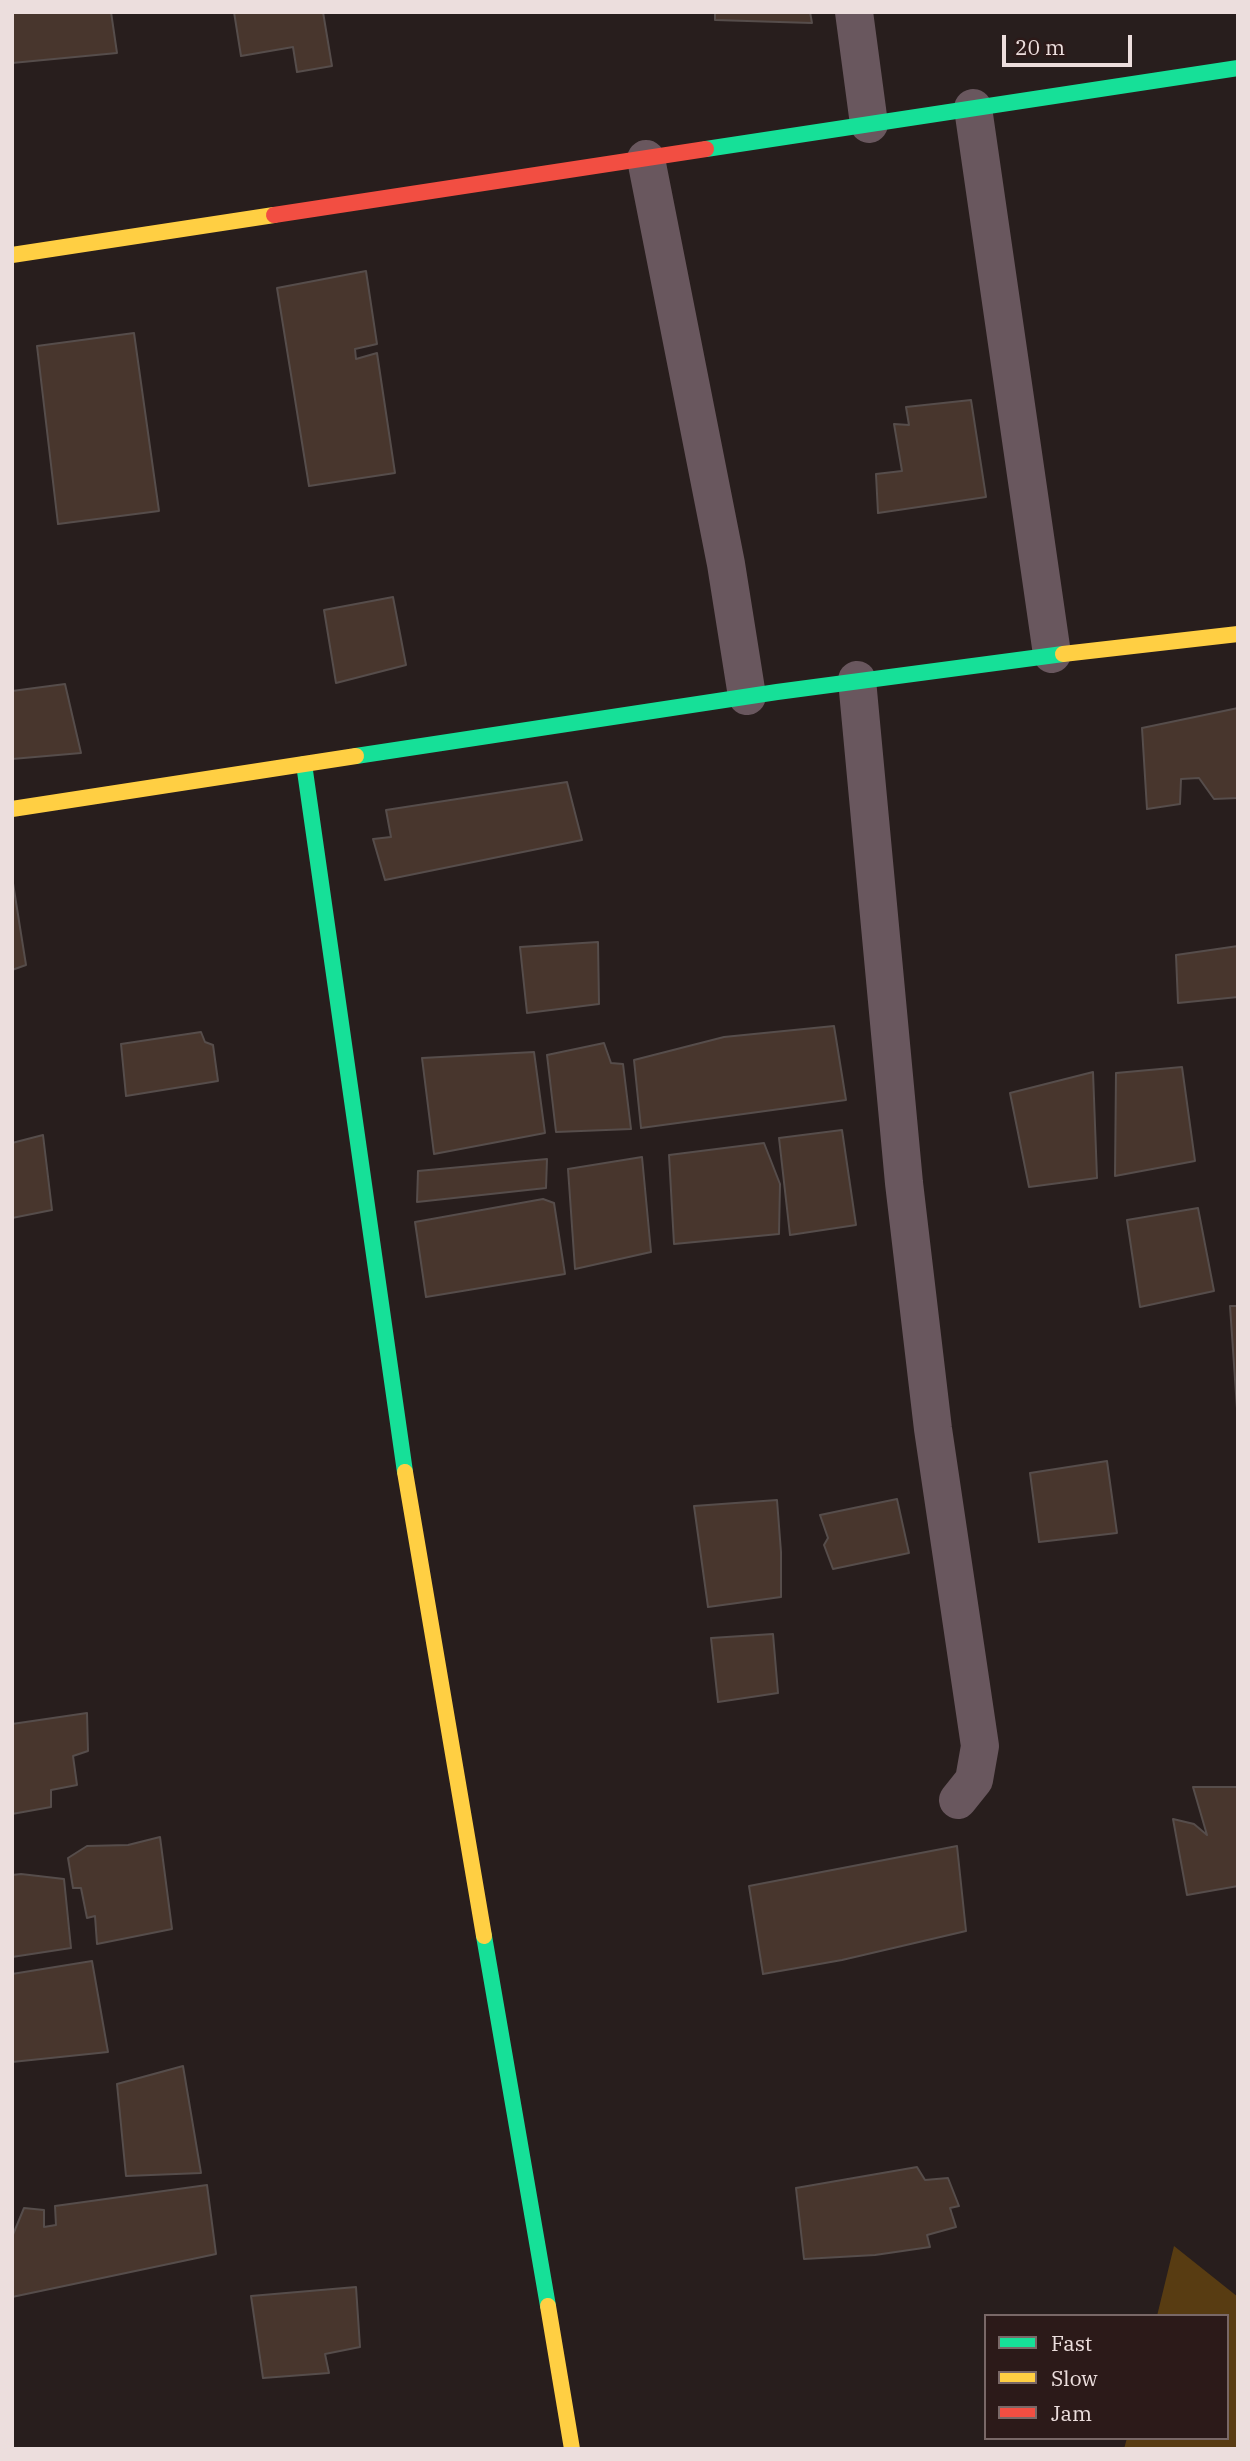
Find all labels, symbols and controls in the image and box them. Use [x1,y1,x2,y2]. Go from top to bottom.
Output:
scale bar [1005,21,1134,65]
text: 20 m [1015,33,1065,61]
legend [984,2314,1229,2440]
text: Fast [1051,2329,1092,2357]
text: Slow [1051,2364,1098,2392]
text: Jam [1051,2399,1092,2427]

